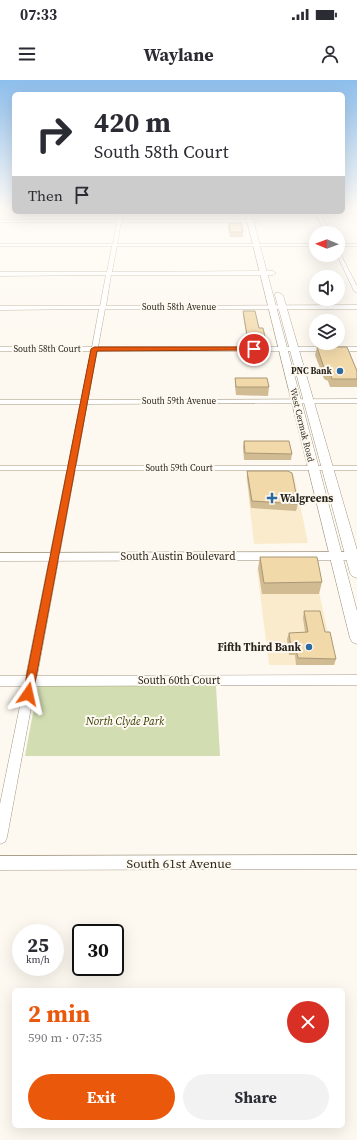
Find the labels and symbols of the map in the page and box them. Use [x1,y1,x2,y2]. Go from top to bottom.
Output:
north arrow [309,226,345,262]
street label: South 58th Avenue [142,301,216,313]
pin [237,332,271,366]
street label: South 58th Court [13,343,81,355]
place label: PNC Bank [291,365,333,377]
marker: PNC Bank [335,366,345,376]
street label: West Cermak Road [287,387,317,463]
street label: South 59th Avenue [142,395,216,407]
street label: South 59th Court [145,462,213,474]
place label: Walgreens [280,491,333,506]
marker: Walgreens [267,493,277,503]
street label: South Austin Boulevard [121,549,236,564]
place label: Fifth Third Bank [217,640,301,655]
marker: Fifth Third Bank [304,642,314,652]
position arrow [7,673,49,715]
street label: South 60th Court [138,673,221,688]
park label: North Clyde Park [85,714,165,729]
street label: South 61st Avenue [127,855,232,872]
speed limit sign: 30 [72,924,124,976]

